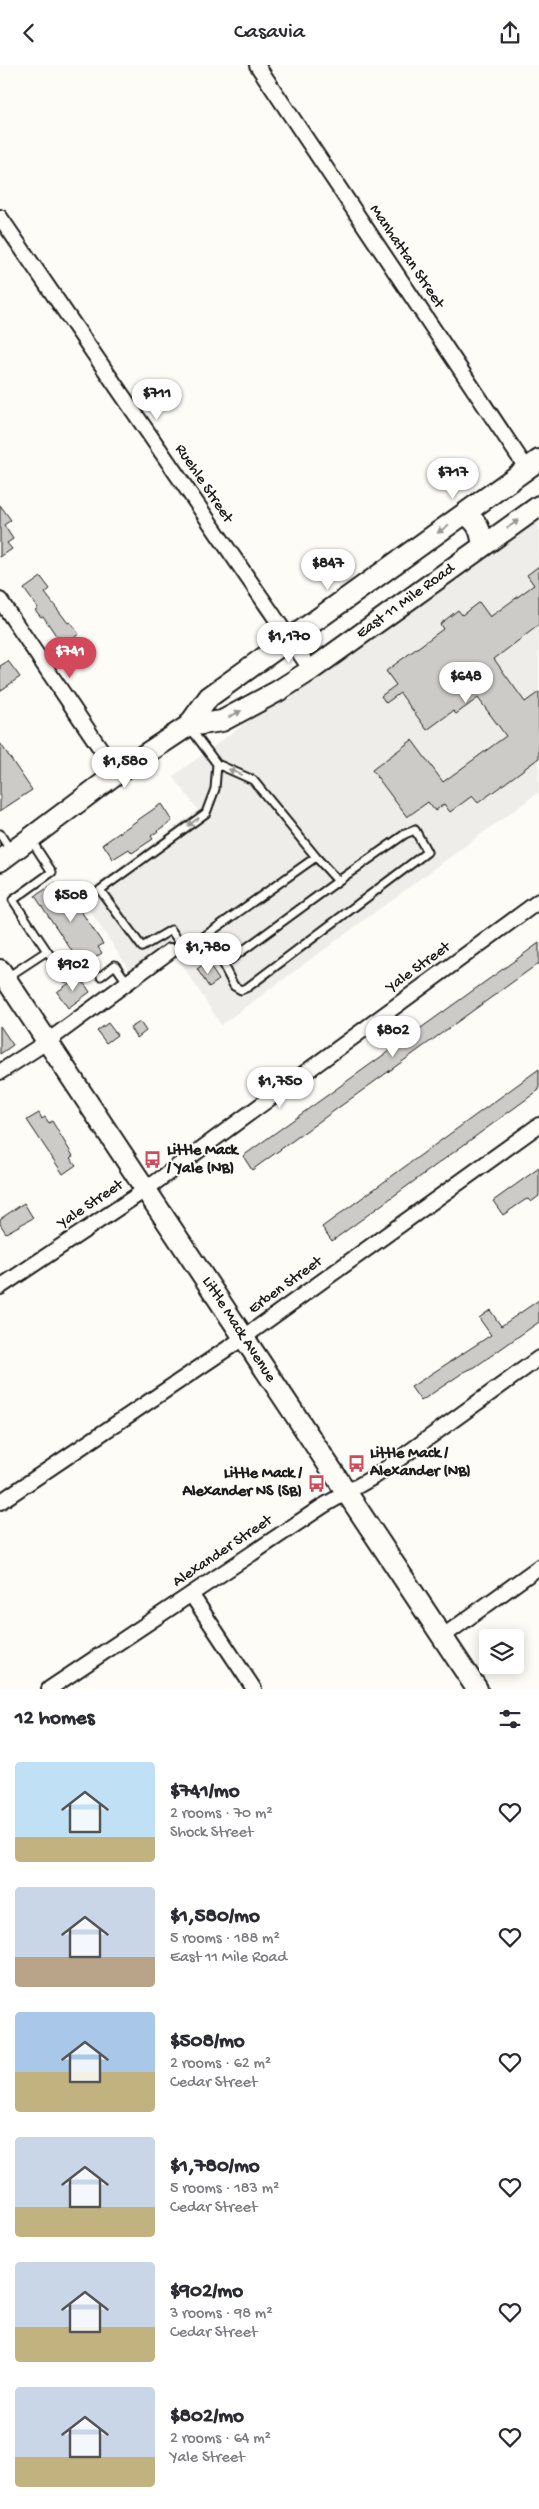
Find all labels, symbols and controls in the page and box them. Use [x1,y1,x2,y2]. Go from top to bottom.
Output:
icon: back [15,19,43,47]
icon: share [496,19,524,47]
text: Casavia [234,20,305,46]
street label: Manhattan Street [364,202,449,314]
pin: $711 [127,379,187,421]
text: $711 [143,385,171,404]
street label: Ruehle Street [170,441,237,528]
pin: $717 [423,457,483,500]
text: $717 [438,464,468,483]
one-way arrow [506,519,520,529]
one-way arrow [436,524,449,534]
pin: $847 [298,549,358,591]
text: $847 [312,555,344,574]
street label: East 11 Mile Road [353,559,460,644]
pin: $1,170 [248,621,330,664]
text: $1,170 [268,628,310,647]
pin: $741 [40,637,100,679]
text: $741 [55,643,85,662]
pin: $648 [436,661,496,704]
text: $648 [450,668,482,687]
one-way arrow [228,710,242,718]
pin: $1,580 [84,747,166,789]
text: $1,580 [103,753,147,772]
one-way arrow [228,767,242,775]
one-way arrow [186,817,200,827]
pin: $508 [41,881,101,923]
text: $508 [54,887,88,906]
pin: $1,780 [167,933,249,975]
street label: Yale Street [382,938,456,999]
text: $1,780 [186,939,230,958]
pin: $902 [43,949,103,992]
text: $902 [57,956,89,975]
pin: $802 [363,1015,423,1058]
text: $802 [377,1022,409,1041]
pin: $1,750 [239,1067,321,1109]
text: $1,750 [258,1073,302,1092]
place label: Little Mack / Yale (NB) [166,1142,239,1179]
bus stop icon: Little Mack / Yale (NB) [143,1150,163,1170]
street label: Yale Street [53,1175,128,1235]
street label: Erben Street [245,1252,328,1319]
street label: Little Mack Avenue [197,1273,280,1387]
place label: Little Mack / Alexander (NB) [369,1445,471,1482]
bus stop icon: Little Mack / Alexander (NB) [346,1453,366,1473]
place label: Little Mack / Alexander NS (SB) [181,1465,303,1502]
bus stop icon: Little Mack / Alexander NS (SB) [306,1473,326,1493]
street label: Alexander Street [170,1511,278,1592]
map controls [479,1629,524,1674]
button: layers [479,1629,524,1674]
icon: filters [496,1705,524,1733]
text: 12 homes [15,1707,94,1732]
text: $741/mo [170,1780,240,1805]
icon: home [55,1782,115,1842]
icon: heart [496,1798,524,1826]
text: 2 rooms · 70 m² [170,1805,273,1824]
text: Shock Street [170,1824,253,1843]
text: $1,580/mo [170,1905,260,1930]
icon: home [55,1907,115,1967]
icon: heart [496,1923,524,1951]
text: 5 rooms · 188 m² [170,1930,280,1949]
text: East 11 Mile Road [170,1949,287,1968]
text: $508/mo [170,2030,245,2055]
icon: home [55,2032,115,2092]
icon: heart [496,2048,524,2076]
text: 2 rooms · 62 m² [170,2055,271,2074]
text: Cedar Street [170,2074,257,2093]
text: $1,780/mo [170,2155,260,2180]
icon: home [55,2157,115,2217]
icon: heart [496,2173,524,2201]
text: 5 rooms · 183 m² [170,2180,279,2199]
text: Cedar Street [170,2199,257,2218]
text: $902/mo [170,2280,243,2305]
icon: home [55,2282,115,2342]
icon: heart [496,2298,524,2326]
text: 3 rooms · 98 m² [170,2305,272,2324]
text: Cedar Street [170,2324,257,2343]
text: $802/mo [170,2405,244,2430]
icon: home [55,2407,115,2467]
icon: heart [496,2423,524,2451]
text: 2 rooms · 64 m² [170,2430,271,2449]
text: Yale Street [170,2449,245,2468]

